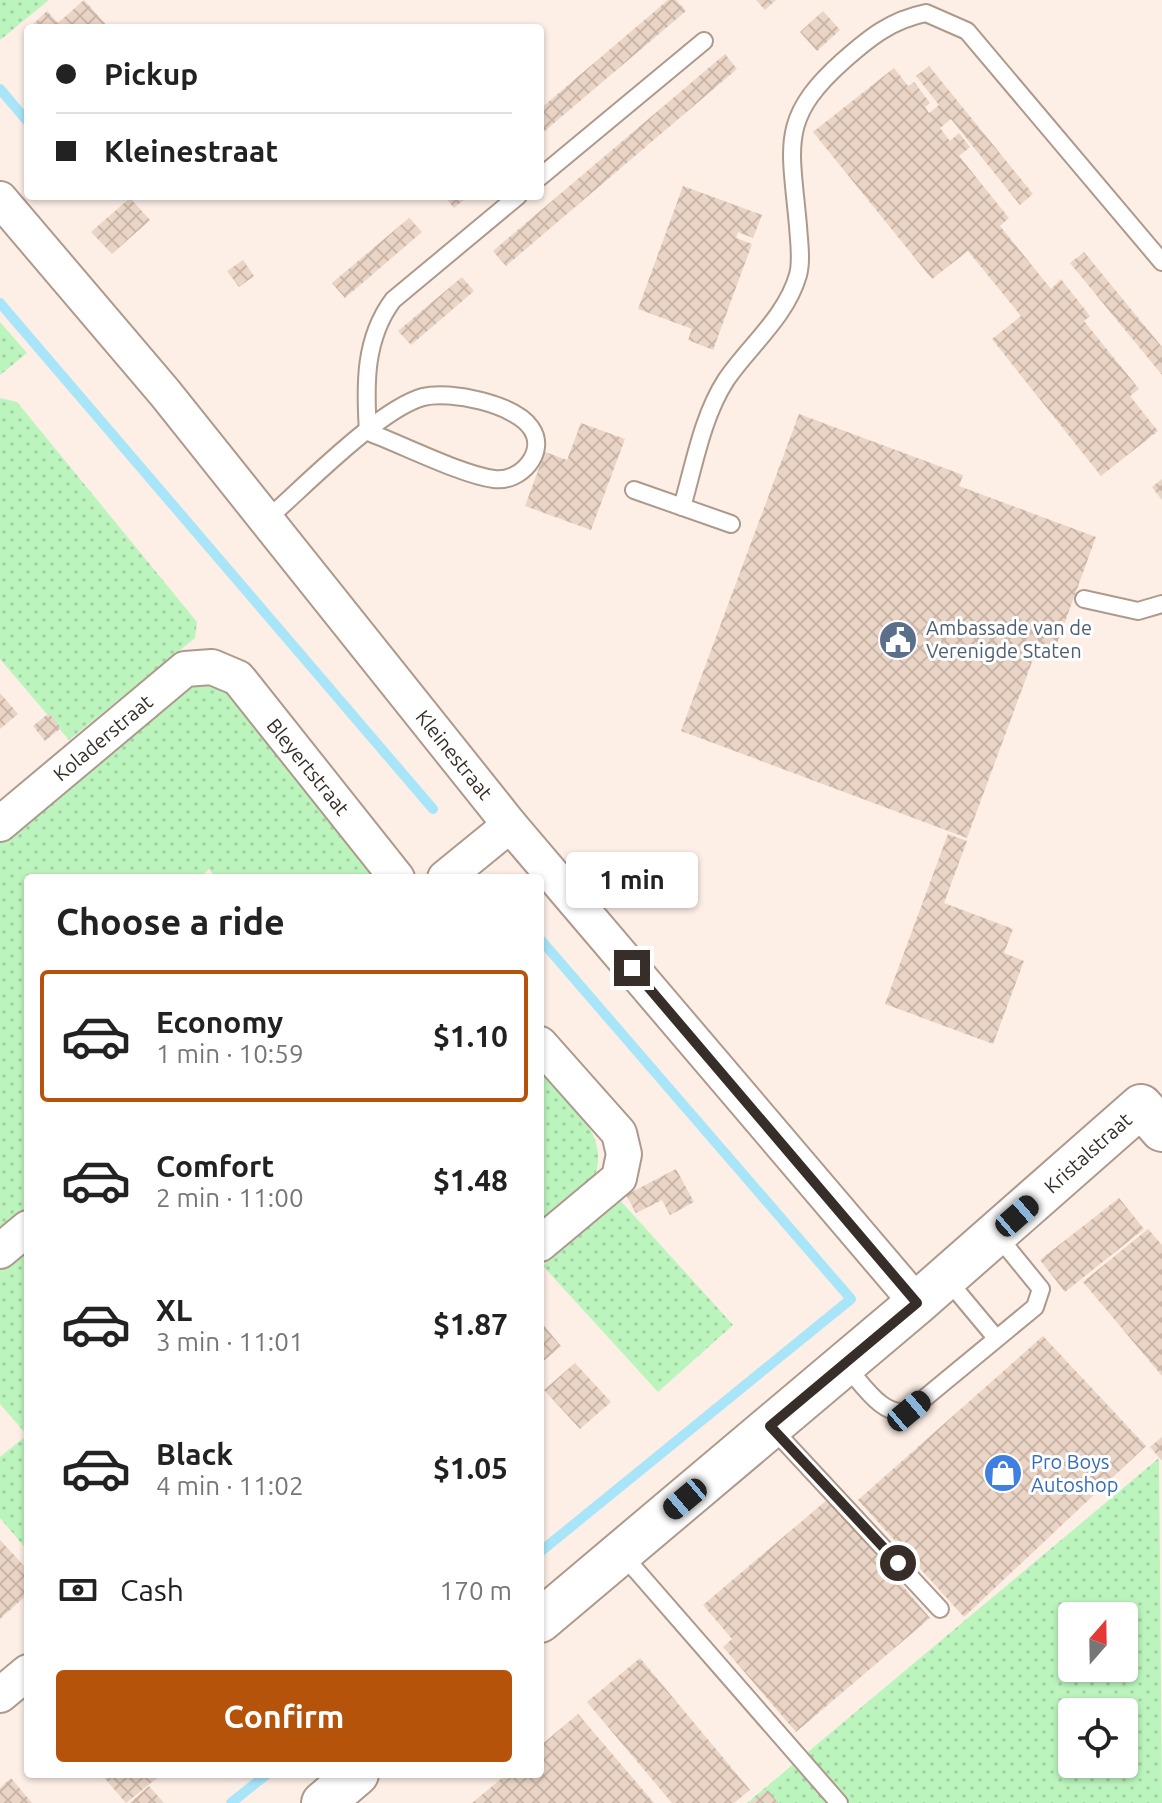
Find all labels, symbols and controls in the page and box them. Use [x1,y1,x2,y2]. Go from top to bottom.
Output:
text: Pickup [104,57,198,91]
text: Kleinestraat [104,134,278,168]
place label: Ambassade van de Verenigde Staten [926,616,1092,662]
public building icon: Ambassade van de Verenigde Staten [877,619,919,661]
street label: Koladerstraat [49,690,157,786]
street label: Kleinestraat [411,705,497,804]
street label: Bleyertstraat [262,714,354,820]
callout: 1 min [566,852,698,908]
text: 1 min [599,865,665,894]
text: Choose a ride [56,901,285,942]
route end [614,950,650,986]
icon: car [60,1000,132,1072]
text: Economy [156,1005,283,1039]
text: $1.10 [433,1019,508,1053]
text: 1 min · 10:59 [156,1039,304,1068]
street label: Kristalstraat [1039,1107,1136,1198]
icon: car [60,1144,132,1216]
text: Comfort [156,1149,274,1183]
text: $1.48 [433,1163,508,1197]
text: 2 min · 11:00 [156,1183,304,1212]
car [991,1191,1043,1241]
icon: car [60,1288,132,1360]
text: XL [156,1293,192,1327]
text: $1.87 [433,1307,508,1341]
text: 3 min · 11:01 [156,1327,304,1356]
car [883,1386,935,1436]
icon: car [60,1432,132,1504]
text: Black [156,1437,233,1471]
place label: Pro Boys Autoshop [1031,1450,1118,1496]
text: $1.05 [433,1451,508,1485]
shop icon: Pro Boys Autoshop [982,1452,1024,1494]
text: 4 min · 11:02 [156,1471,304,1500]
car [659,1474,711,1524]
route start [880,1545,916,1581]
icon: cash [56,1568,100,1612]
text: Cash [120,1573,184,1607]
text: 170 m [440,1576,512,1605]
north arrow [1058,1602,1138,1682]
map controls [1058,1602,1138,1778]
button: Confirm [56,1670,512,1762]
button: locate [1058,1698,1138,1778]

